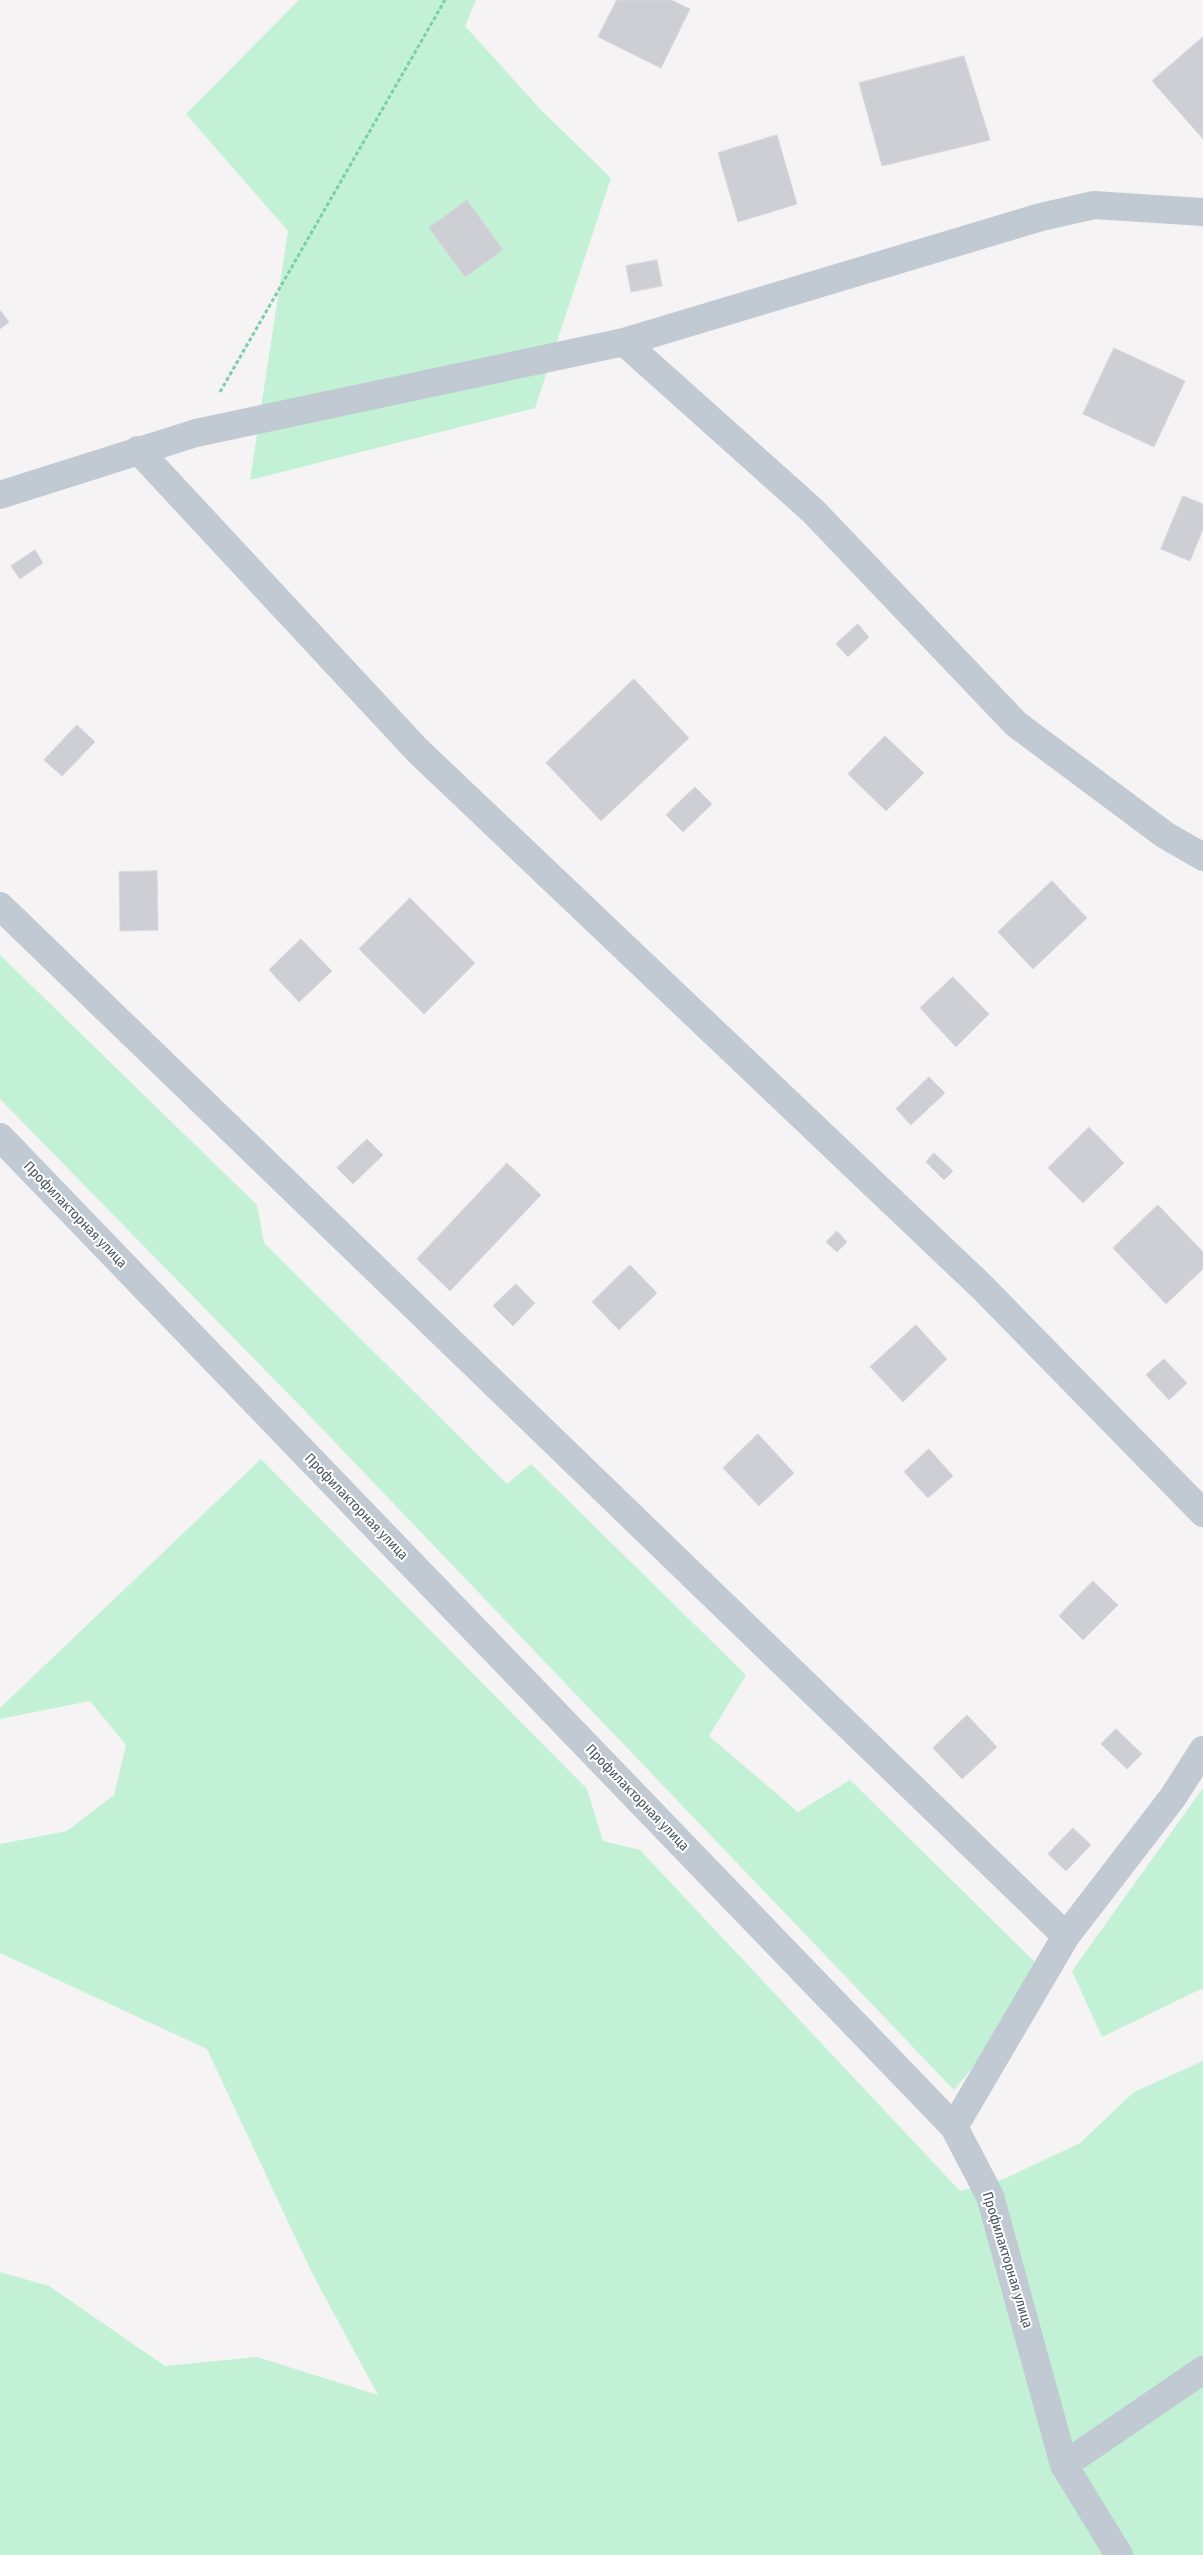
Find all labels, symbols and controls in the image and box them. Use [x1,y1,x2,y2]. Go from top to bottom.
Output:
street label: Профилакторная улица [20,1158,130,1272]
street label: Профилакторная улица [301,1450,411,1564]
street label: Профилакторная улица [582,1741,692,1855]
street label: Профилакторная улица [978,2190,1036,2330]

